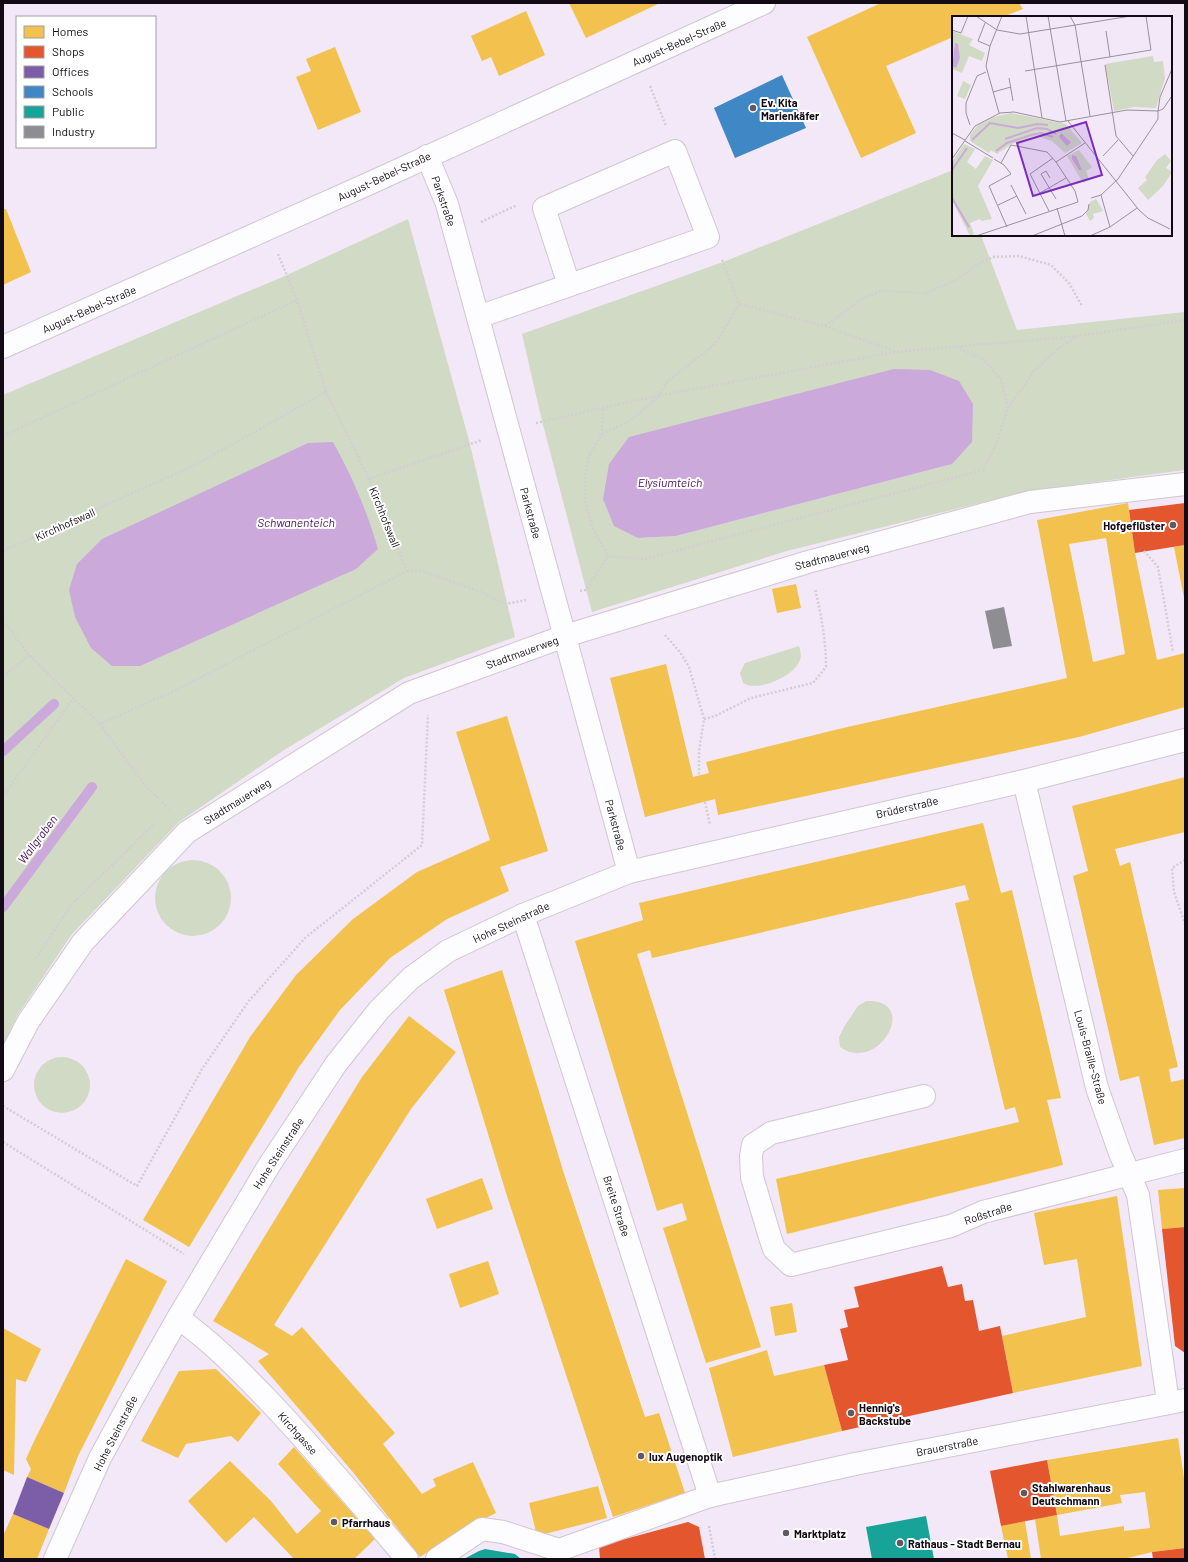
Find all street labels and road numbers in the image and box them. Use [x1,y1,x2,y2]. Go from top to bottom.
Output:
street label: August-Bebel-Straße [630,15,728,69]
street label: August-Bebel-Straße [335,149,433,203]
street label: Parkstraße [429,174,459,228]
street label: August-Bebel-Straße [40,282,138,336]
street label: Kirchhofswall [367,485,403,549]
street label: Parkstraße [518,486,544,540]
street label: Kirchhofswall [33,505,97,543]
street label: Stadtmauerweg [793,540,871,572]
street label: Stadtmauerweg [484,633,560,671]
street label: Stadtmauerweg [201,775,273,827]
street label: Brüderstraße [875,793,940,820]
street label: Parkstraße [603,798,629,852]
street label: Hohe Steinstraße [471,899,551,945]
street label: Louis-Braille-Straße [1072,1008,1110,1106]
street label: Hohe Steinstraße [250,1115,306,1191]
street label: Breite Straße [601,1174,633,1238]
street label: Roßstraße [962,1199,1014,1227]
street label: Hohe Steinstraße [90,1393,140,1473]
street label: Kirchgasse [275,1409,321,1457]
street label: Brauerstraße [915,1434,979,1458]

